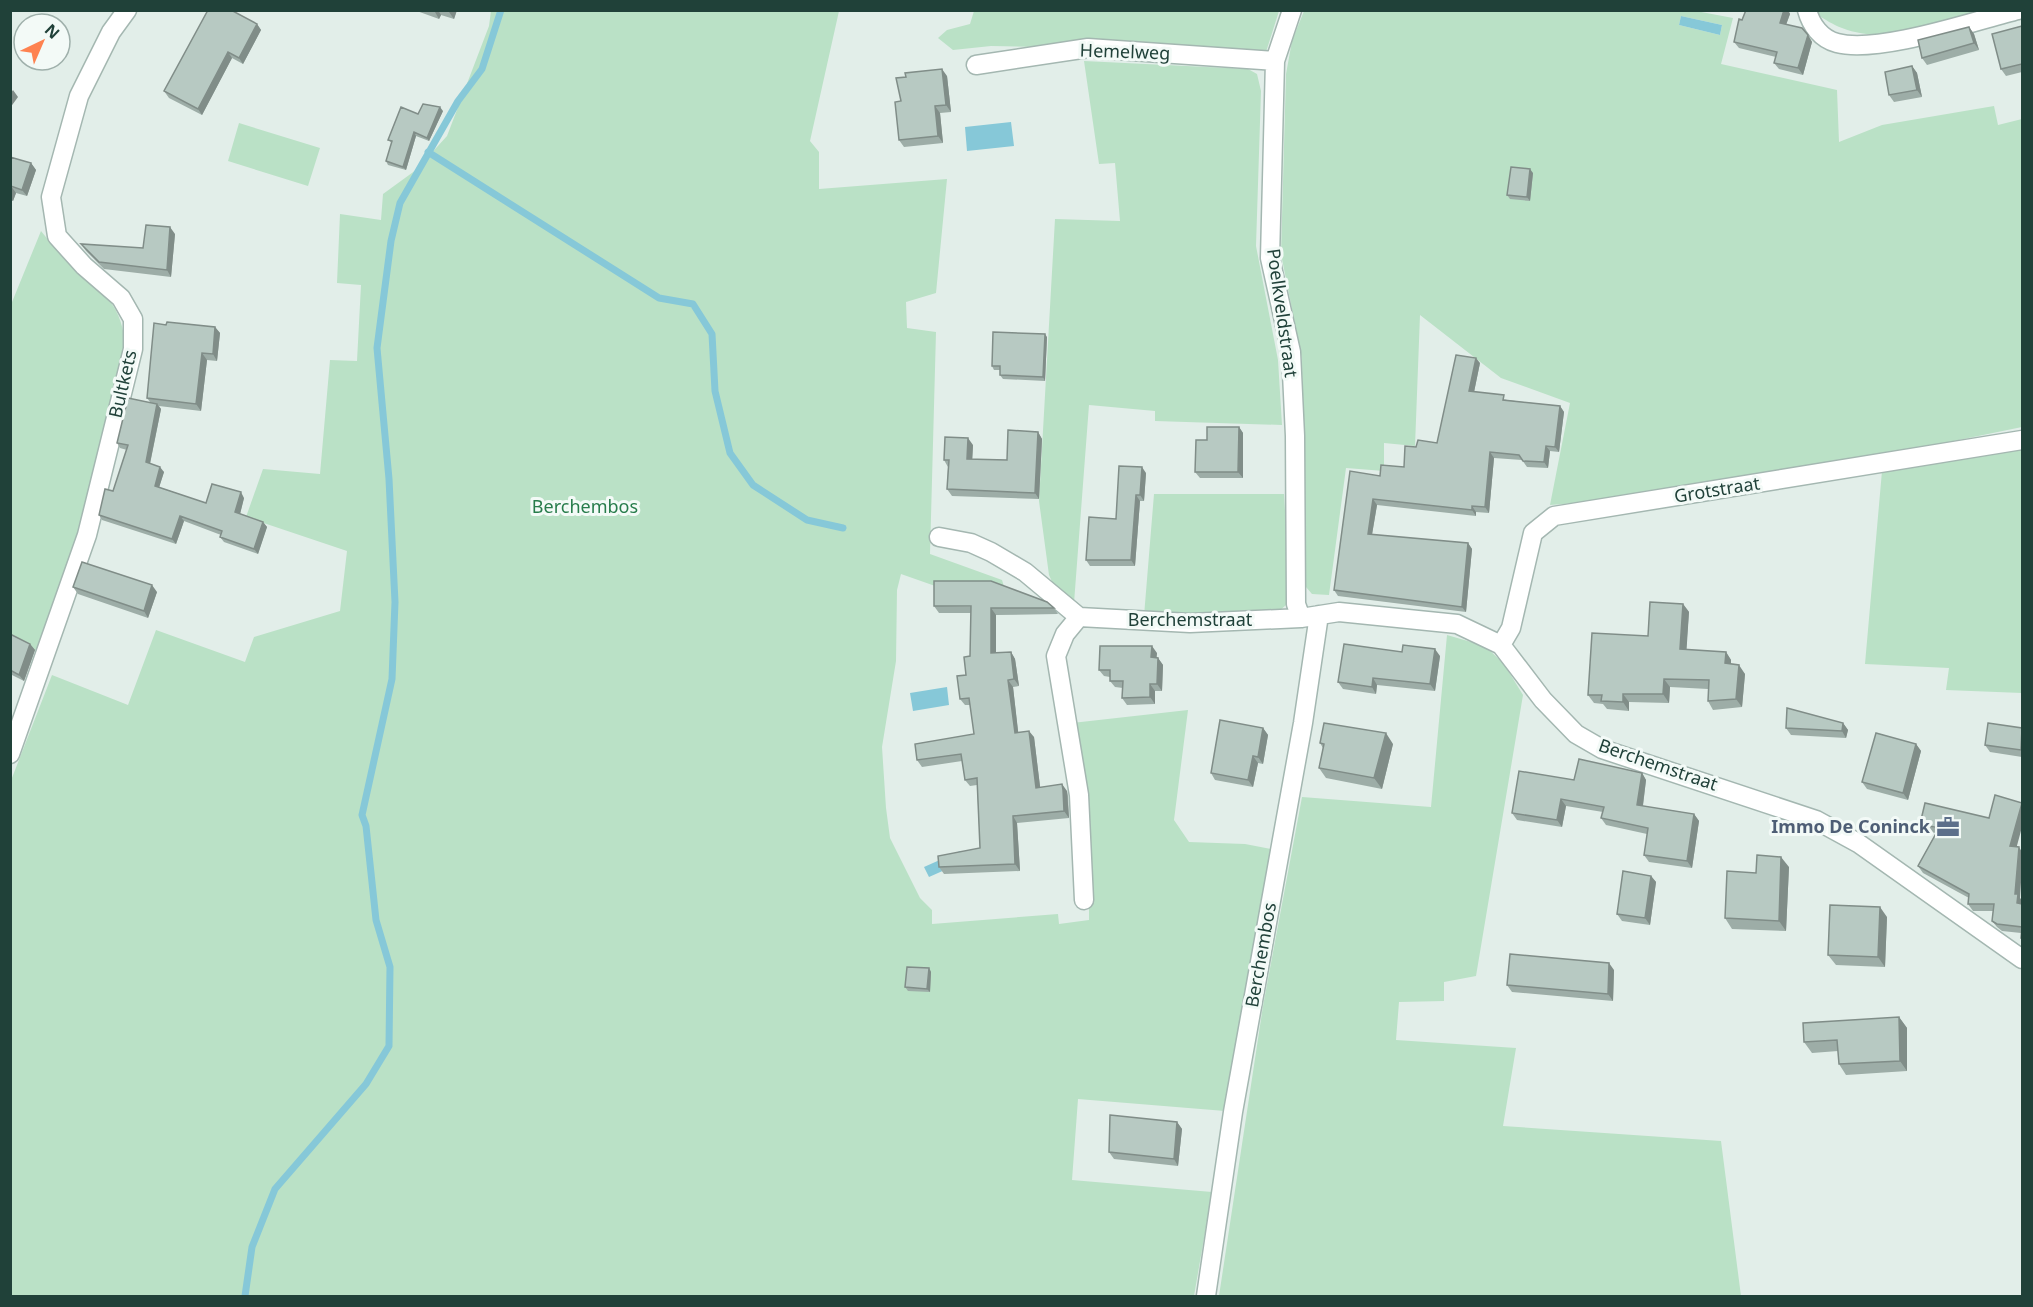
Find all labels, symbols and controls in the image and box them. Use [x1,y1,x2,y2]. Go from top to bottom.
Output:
north arrow [12,12,72,72]
text: N [40,19,65,44]
street label: Hemelweg [1079,37,1171,65]
street label: Poelkveldstraat [1262,247,1304,379]
street label: Bultkets [103,348,141,420]
street label: Grotstraat [1672,470,1762,508]
park label: Berchembos [532,494,638,518]
street label: Berchemstraat [1128,607,1253,631]
street label: Berchemstraat [1596,732,1722,796]
place label: Immo De Coninck [1771,814,1931,838]
office icon: Immo De Coninck [1935,814,1961,840]
street label: Berchembos [1239,900,1281,1009]

